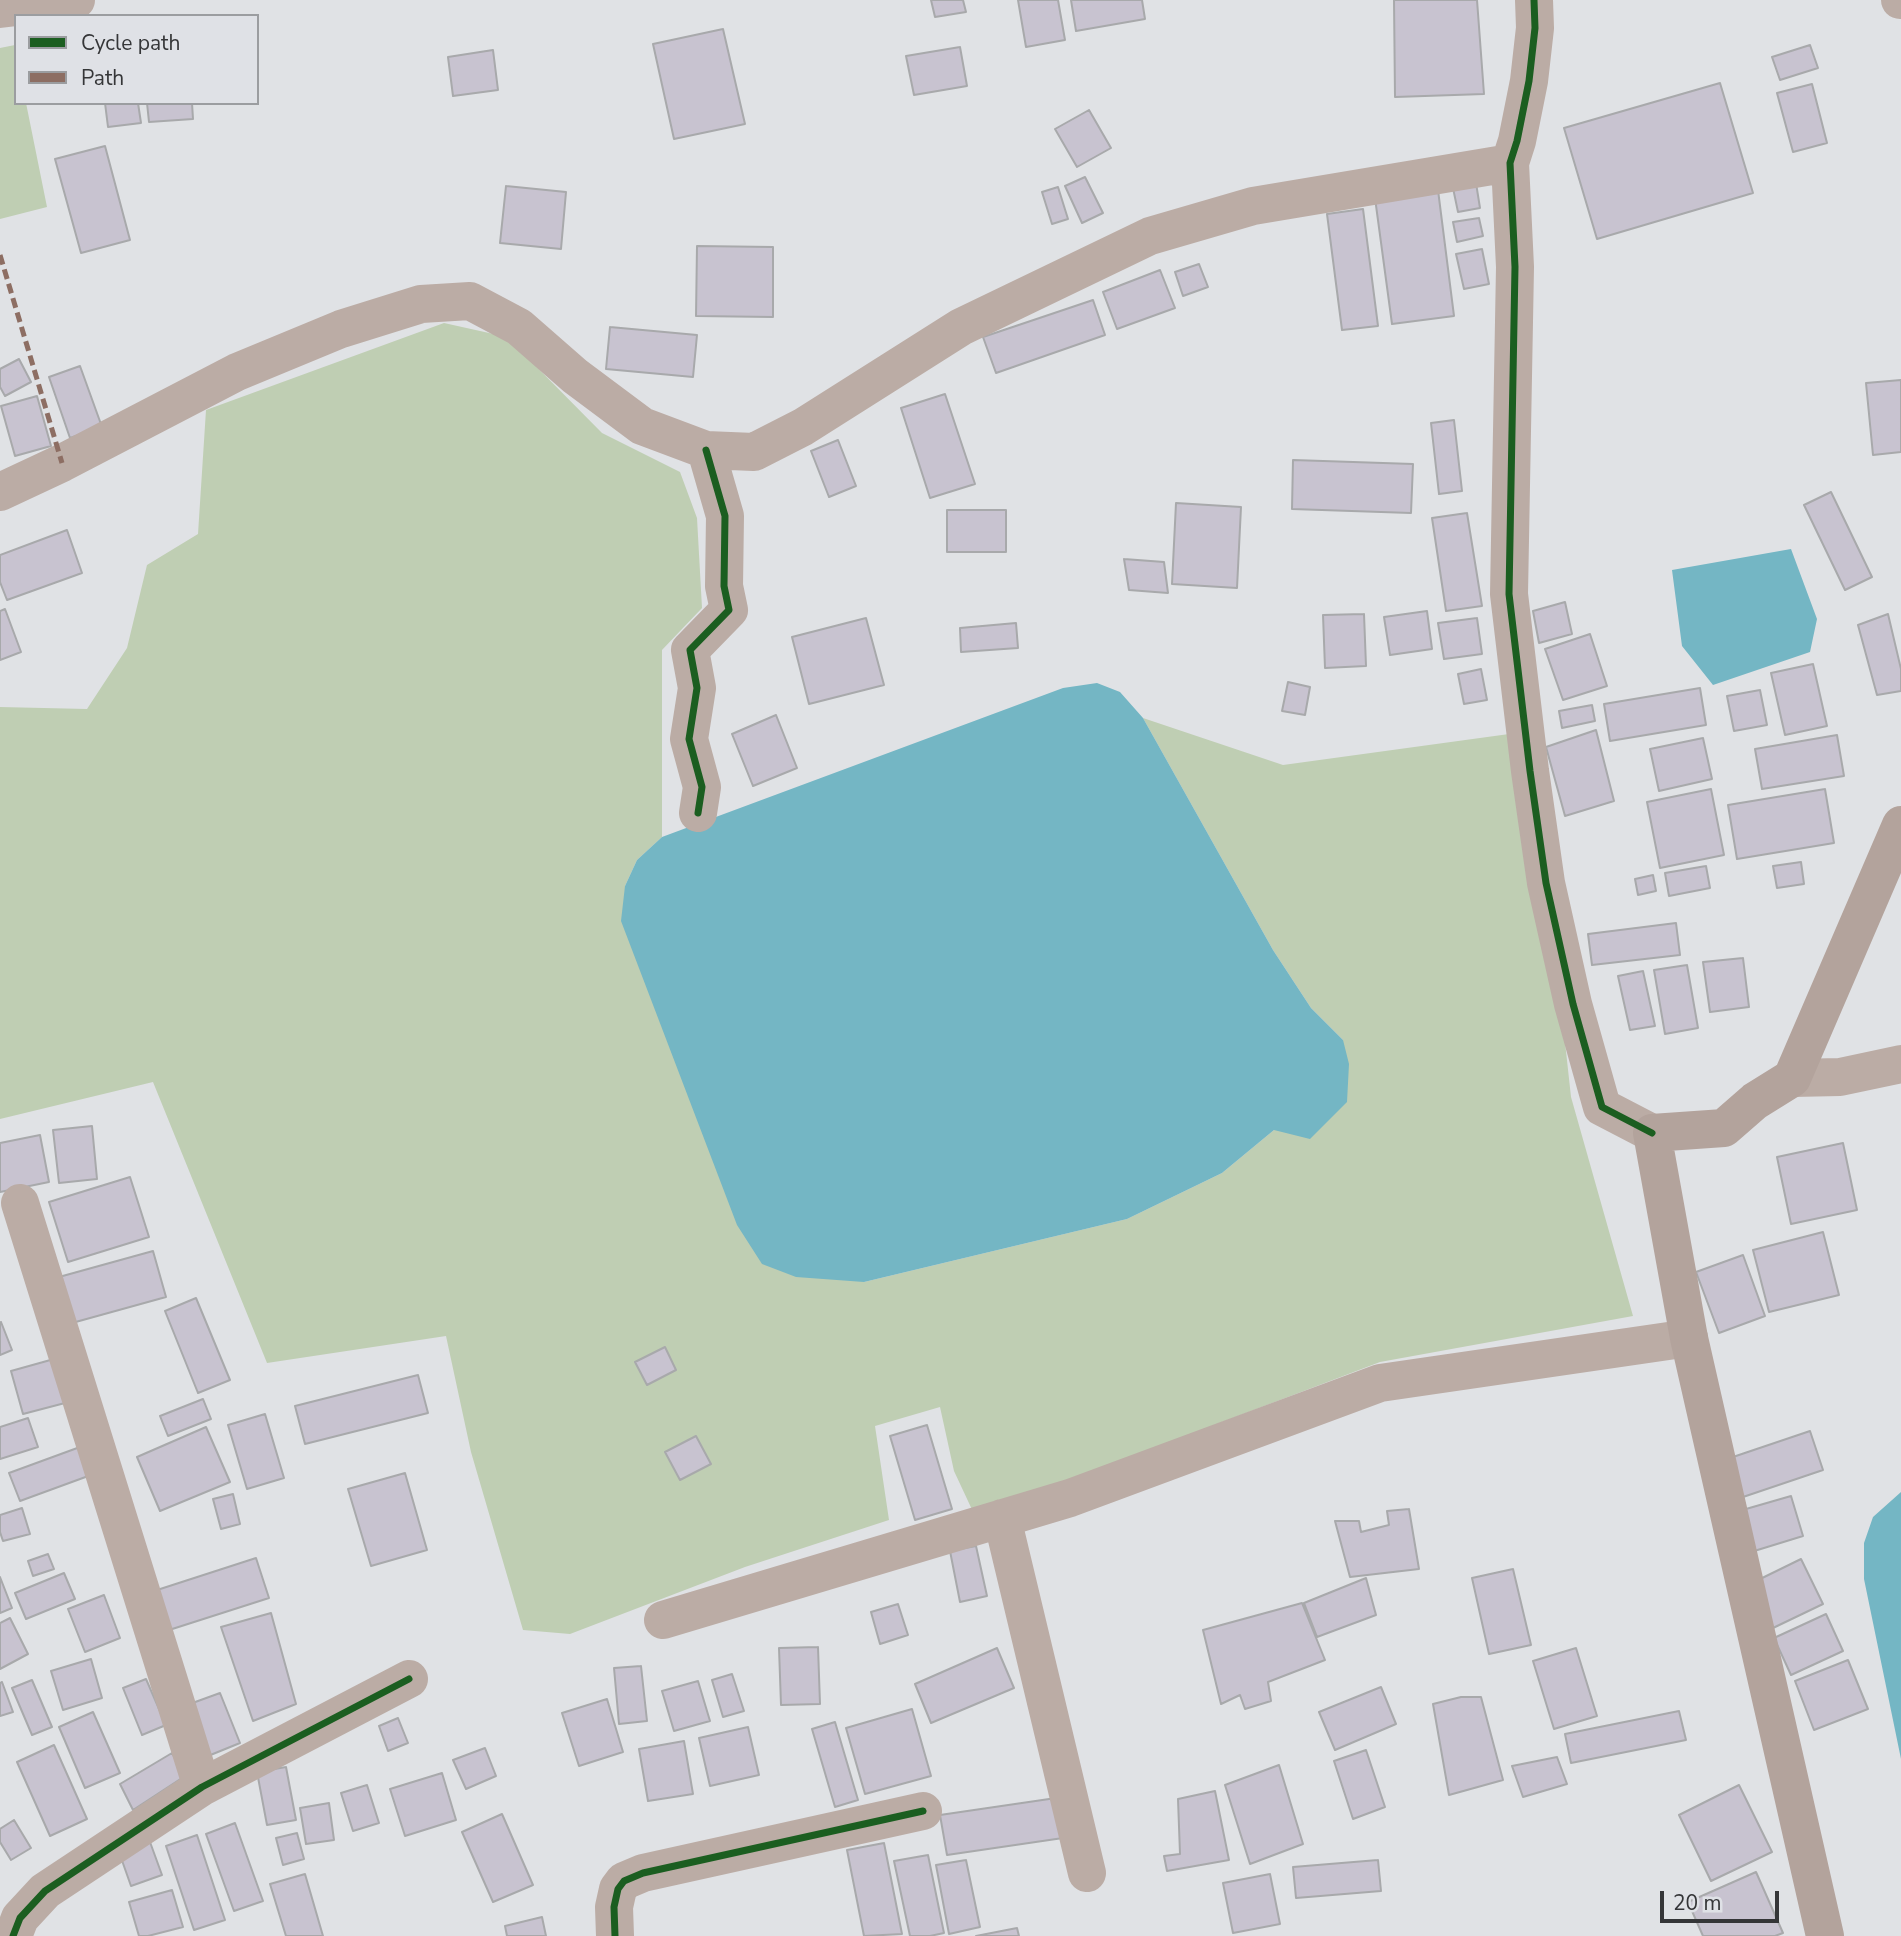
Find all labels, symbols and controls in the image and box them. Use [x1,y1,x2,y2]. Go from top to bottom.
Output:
legend [14,14,259,105]
text: Cycle path [81,29,180,57]
text: Path [81,64,124,92]
scale bar [1663,1876,1782,1920]
text: 20 m [1673,1889,1722,1917]

